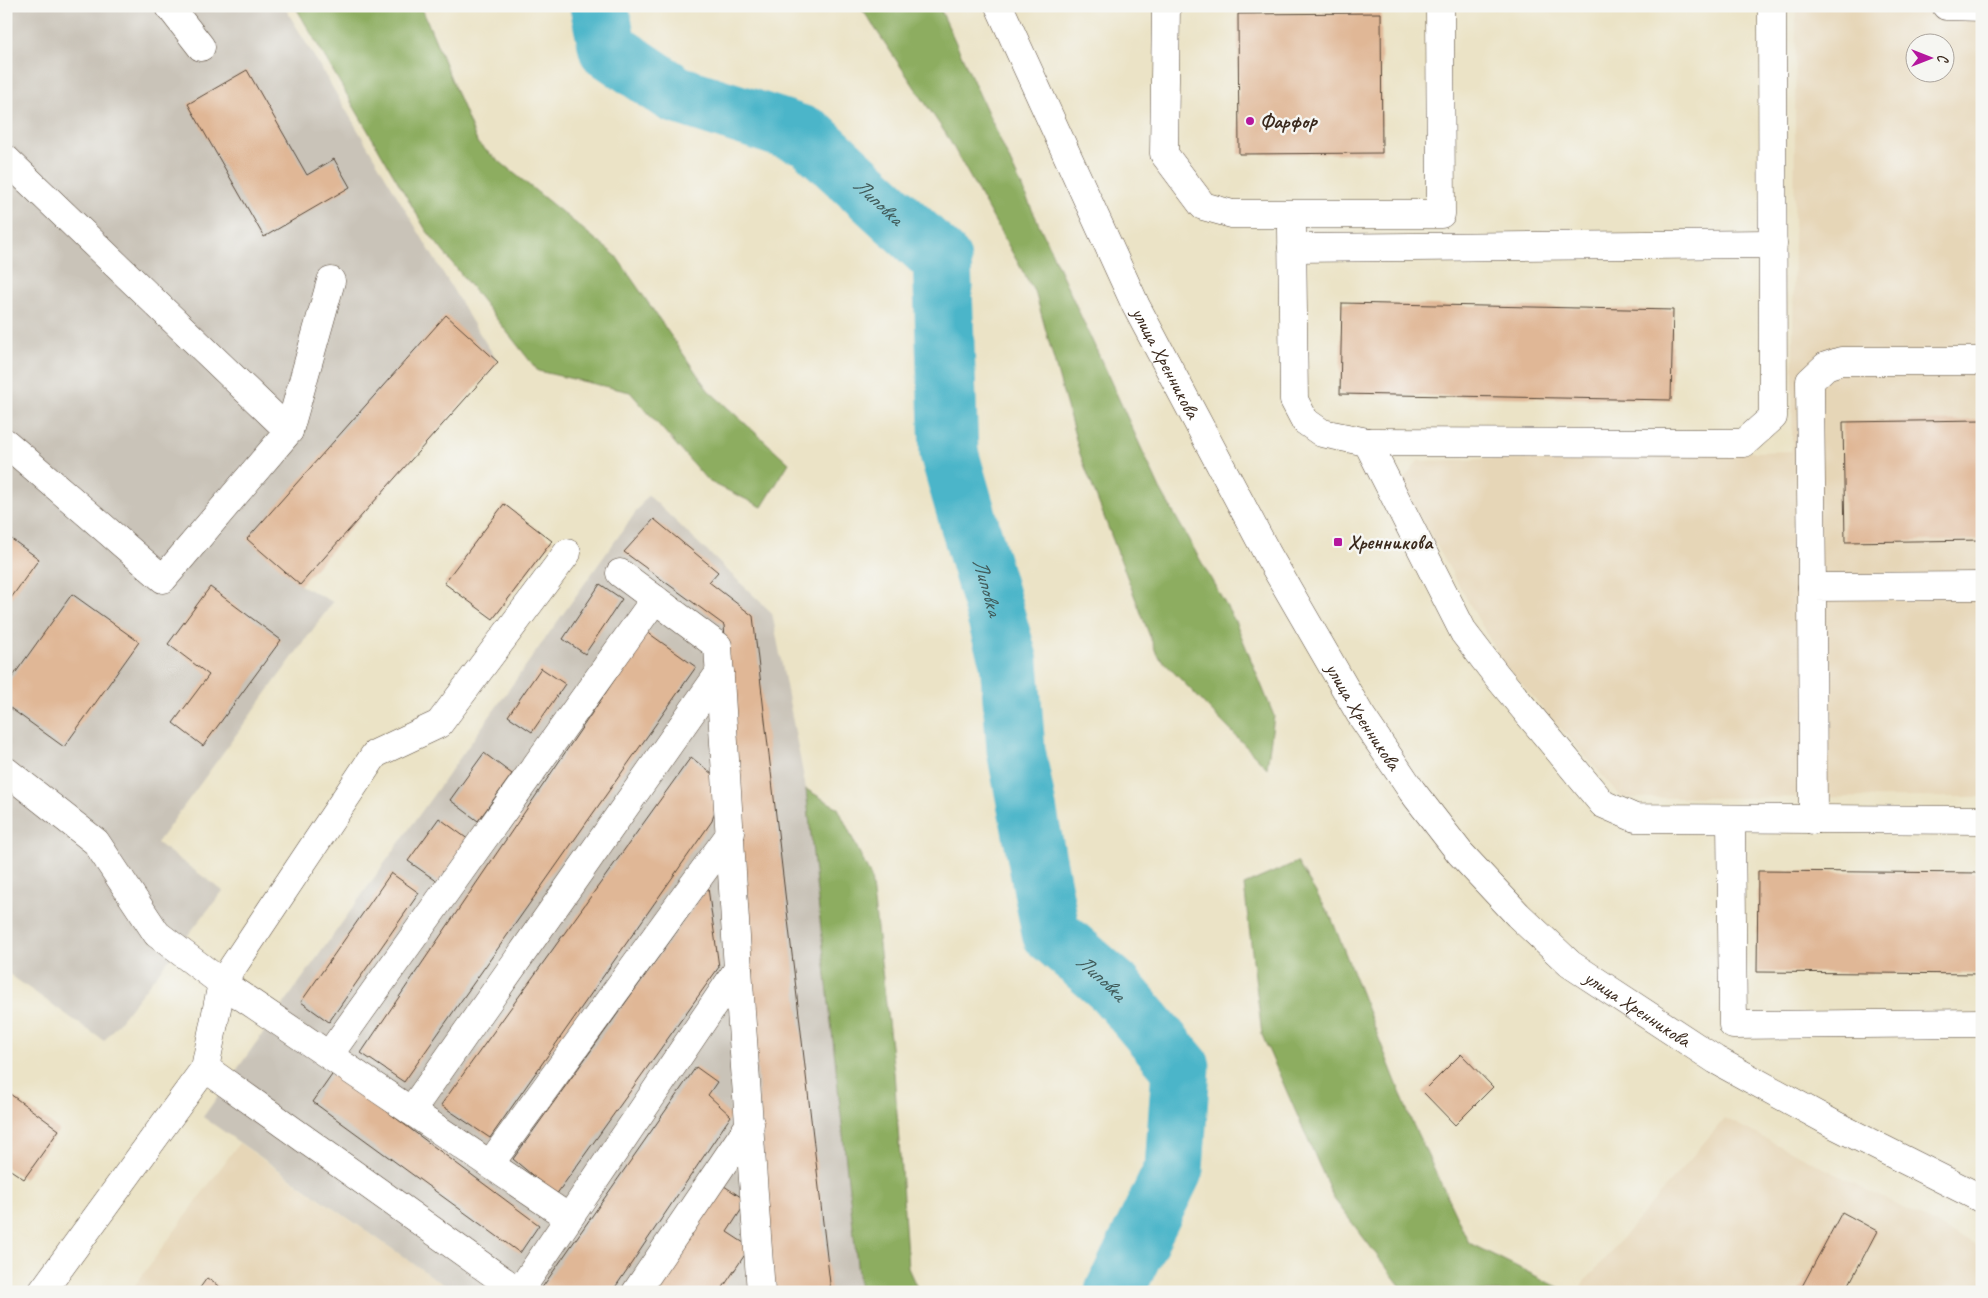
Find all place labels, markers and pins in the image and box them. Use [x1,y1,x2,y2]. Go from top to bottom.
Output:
place label: Фарфор [1260,109,1318,134]
marker: Фарфор [1244,115,1256,127]
place label: Хренникова [1348,530,1434,555]
marker: Хренникова [1332,536,1344,548]

